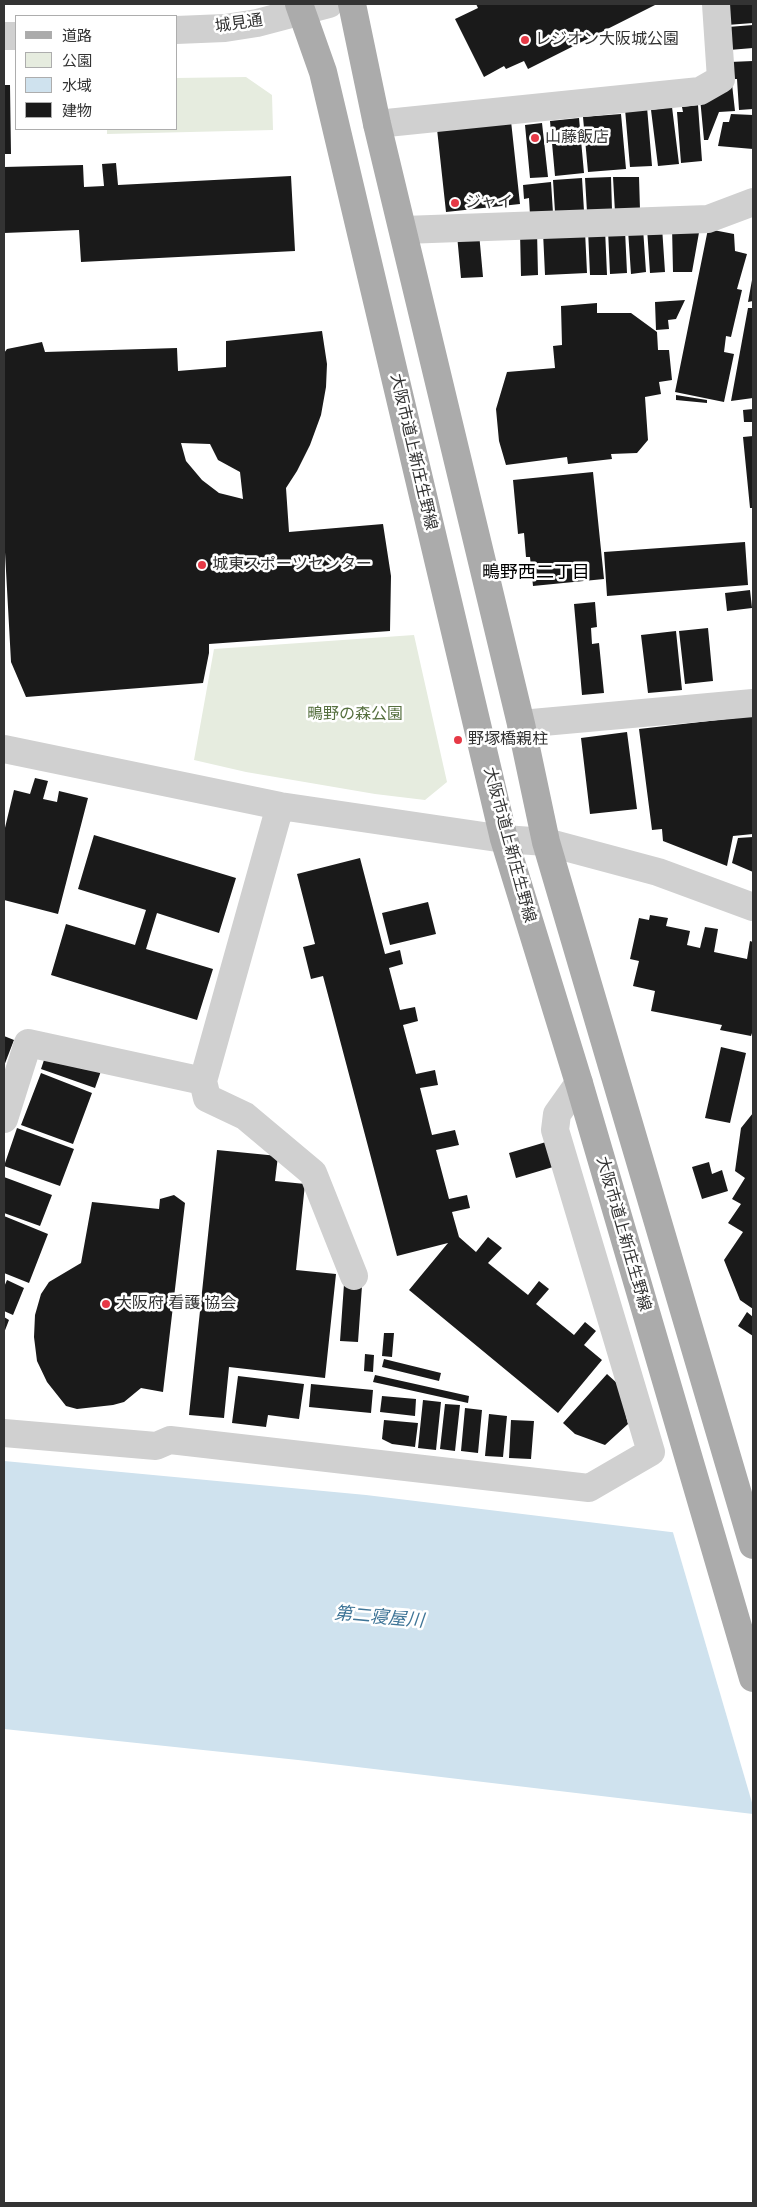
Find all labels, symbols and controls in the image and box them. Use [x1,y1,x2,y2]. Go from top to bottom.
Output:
street label: 城見通 [214,11,264,37]
legend [15,15,178,130]
text: 道路 [62,27,92,45]
place label: レジオン大阪城公園 [535,30,679,50]
marker: レジオン大阪城公園 [519,34,531,46]
text: 公園 [62,52,92,70]
text: 水域 [62,77,92,95]
text: 建物 [62,102,92,120]
place label: 山藤飯店 [545,128,609,148]
marker: 山藤飯店 [529,132,541,144]
place label: ジャイ [465,193,513,213]
marker: ジャイ [449,197,461,209]
street label: 大阪市道上新庄生野線 [386,372,440,532]
place label: 城東スポーツセンター [212,555,372,575]
marker: 城東スポーツセンター [196,559,208,571]
district label: 鴫野西二丁目 [482,562,590,584]
park label: 鴫野の森公園 [307,705,403,725]
place label: 野塚橋親柱 [468,730,548,750]
marker: 野塚橋親柱 [452,734,464,746]
street label: 大阪市道上新庄生野線 [479,765,539,925]
street label: 大阪市道上新庄生野線 [592,1154,654,1314]
place label: 大阪府 看護 協会 [116,1294,236,1314]
marker: 大阪府 看護 協会 [100,1298,112,1310]
water label: 第二寝屋川 [333,1603,425,1633]

